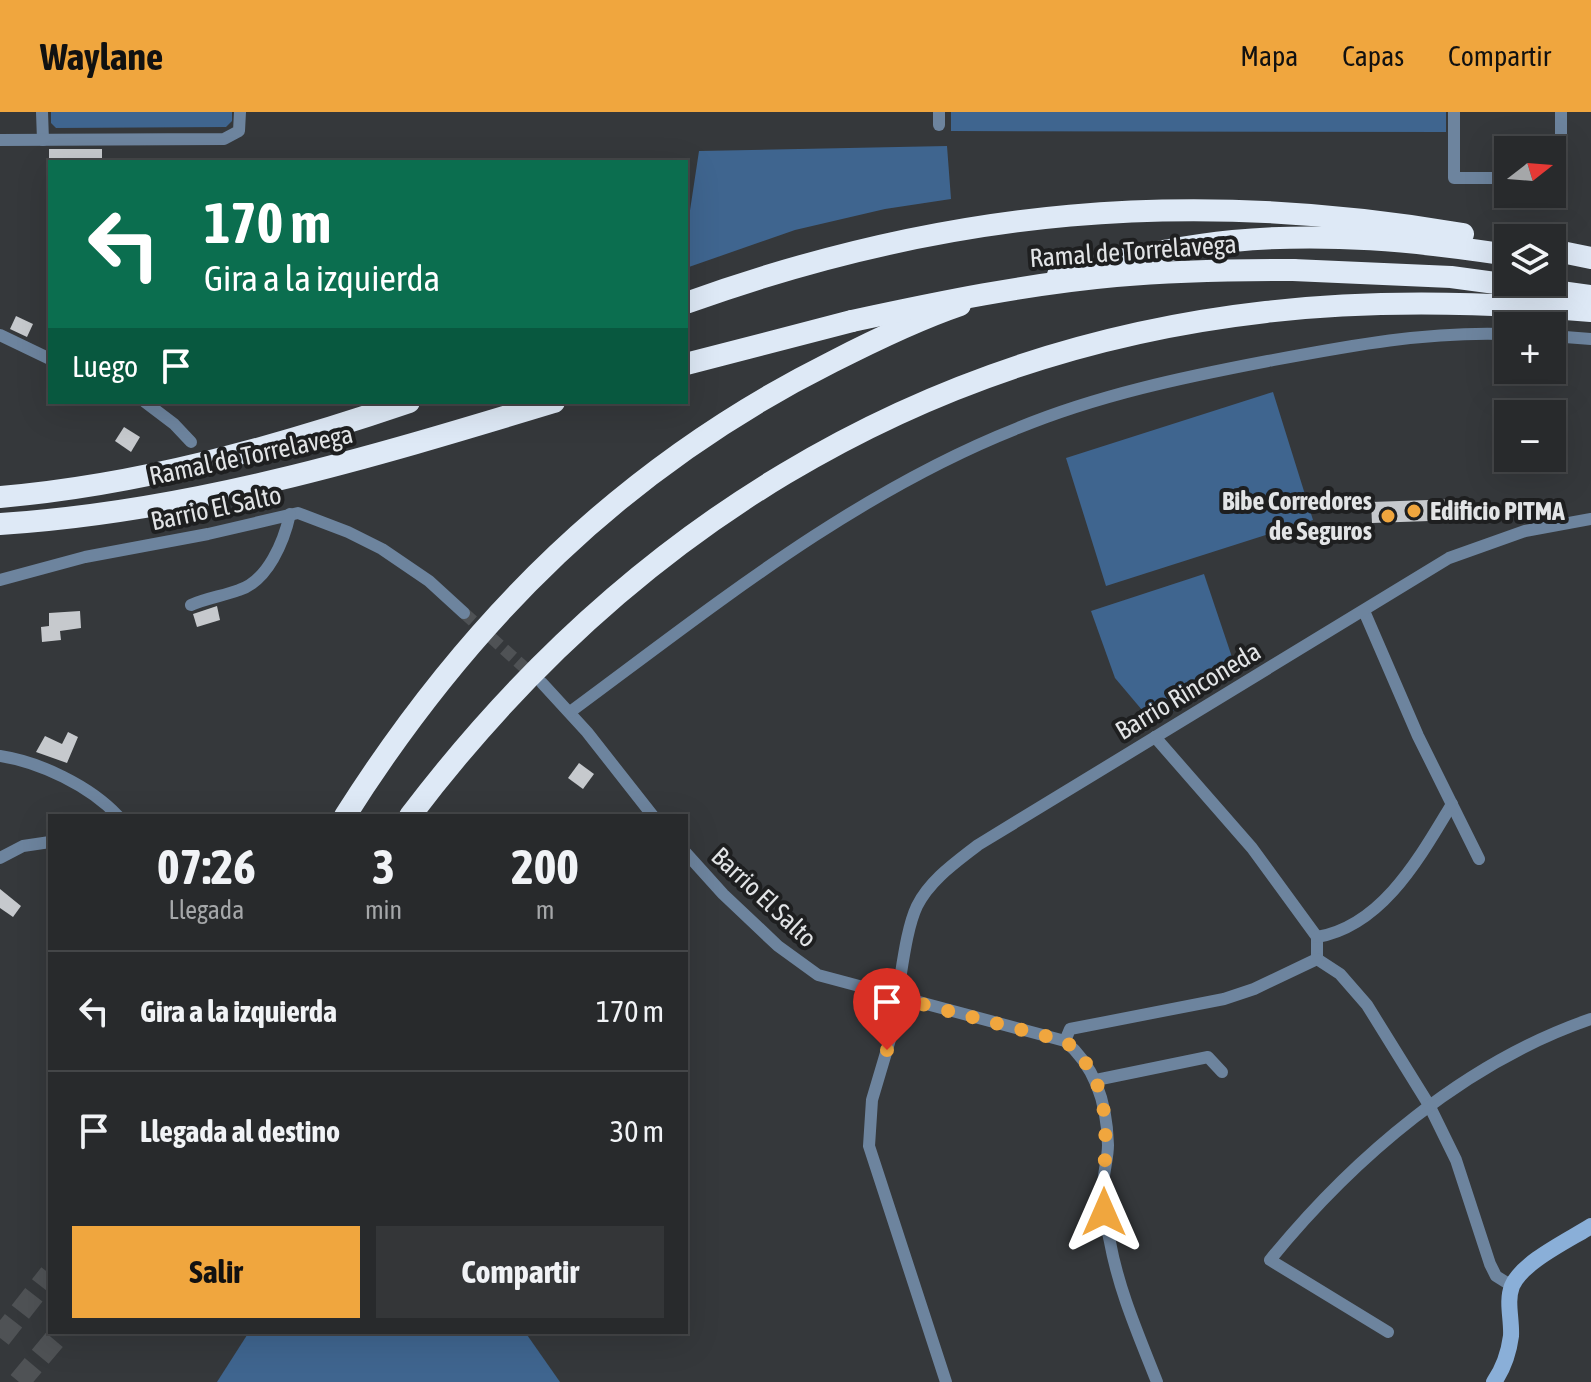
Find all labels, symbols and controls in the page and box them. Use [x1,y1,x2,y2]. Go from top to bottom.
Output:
text: Waylane [40,35,163,78]
text: Mapa [1240,40,1298,72]
text: Capas [1342,40,1404,72]
text: Compartir [1448,40,1551,72]
north arrow [1494,136,1566,208]
map controls [1494,136,1566,472]
text: 170 m [204,191,331,255]
icon: left [72,192,176,296]
button: layers [1494,224,1566,296]
street label: Ramal de Torrelavega [1029,229,1237,273]
text: Gira a la izquierda [204,257,440,299]
button: + [1494,312,1566,384]
icon: arrive [154,344,198,388]
text: Luego [72,349,138,383]
button: − [1494,400,1566,472]
street label: Ramal de Torrelavega [147,419,355,491]
street label: Barrio El Salto [148,480,284,536]
place label: Bibe Corredores de Seguros [1222,486,1372,546]
place label: Edificio PITMA [1430,496,1565,526]
marker: Edificio PITMA [1405,502,1423,520]
marker: Bibe Corredores de Seguros [1379,507,1397,525]
street label: Barrio Rinconeda [1110,636,1266,746]
text: 07:26 [157,839,256,894]
text: 3 [372,839,395,894]
text: 200 [511,839,579,894]
street label: Barrio El Salto [705,841,823,953]
text: Llegada [169,895,244,925]
text: min [365,895,402,925]
text: m [536,895,554,925]
pin [853,968,921,1050]
icon: arrive [865,980,909,1024]
icon: left [72,989,116,1033]
text: Gira a la izquierda [140,994,337,1028]
text: 170 m [596,994,664,1028]
icon: arrive [72,1109,116,1153]
text: Llegada al destino [140,1114,340,1148]
text: 30 m [610,1114,664,1148]
position arrow [1062,1170,1146,1254]
button: Salir [72,1226,360,1318]
button: Compartir [376,1226,664,1318]

